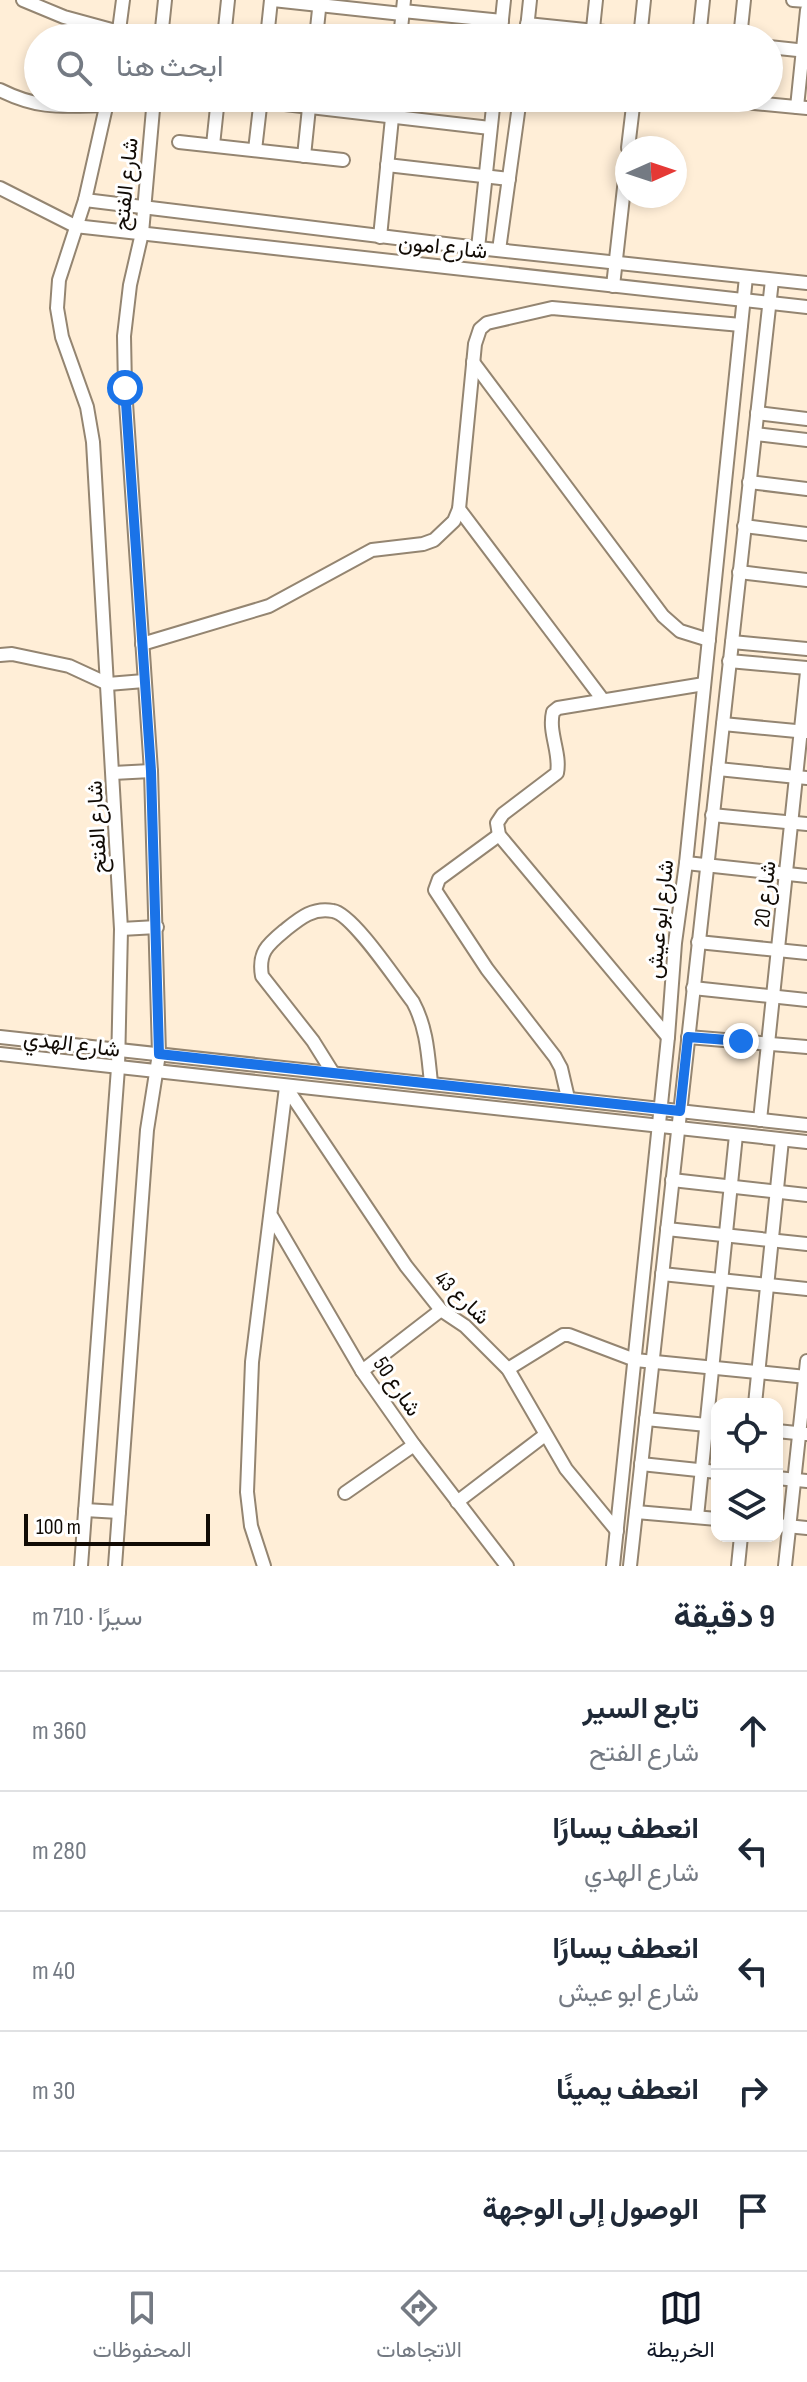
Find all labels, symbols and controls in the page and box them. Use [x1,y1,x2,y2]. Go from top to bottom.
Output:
search box [24,24,783,112]
icon: search [52,46,96,90]
text: ابحث هنا [116,49,224,85]
street label: شارع الفتح [108,136,145,232]
north arrow [615,136,687,208]
street label: شارع امون [397,229,489,266]
route start [107,370,143,406]
street label: شارع الفتح [82,780,113,874]
street label: شارع ابو عيش [641,858,680,980]
street label: شارع 20 [749,860,782,929]
route end [723,1023,759,1059]
street label: شارع الهدي [21,1025,122,1068]
street label: شارع 43 [429,1265,495,1331]
street label: شارع 50 [367,1352,427,1422]
map controls [711,1398,783,1542]
button: locate [711,1398,783,1470]
button: layers [711,1470,783,1542]
scale bar [24,1510,210,1546]
text: 100 m [36,1514,81,1541]
text: 9 دقيقة [673,1596,775,1637]
text: سيرًا · 710 m [32,1602,143,1633]
text: تابع السير [582,1691,699,1727]
icon: ahead [731,1709,775,1753]
text: 360 m [32,1716,87,1747]
text: شارع الفتح [589,1738,699,1769]
text: انعطف يسارًا [552,1811,699,1847]
icon: left [731,1829,775,1873]
text: 280 m [32,1836,87,1867]
text: شارع الهدي [584,1858,699,1889]
text: انعطف يسارًا [552,1931,699,1967]
icon: left [731,1949,775,1993]
text: 40 m [32,1956,75,1987]
text: شارع ابو عيش [558,1978,699,2009]
icon: right [731,2069,775,2113]
text: انعطف يمينًا [556,2072,699,2108]
text: 30 m [32,2076,75,2107]
icon: arrive [731,2189,775,2233]
text: الوصول إلى الوجهة [482,2192,699,2228]
tab: المحفوظات [92,2286,192,2369]
tab: الاتجاهات [376,2286,462,2369]
tab: الخريطة [647,2286,715,2369]

